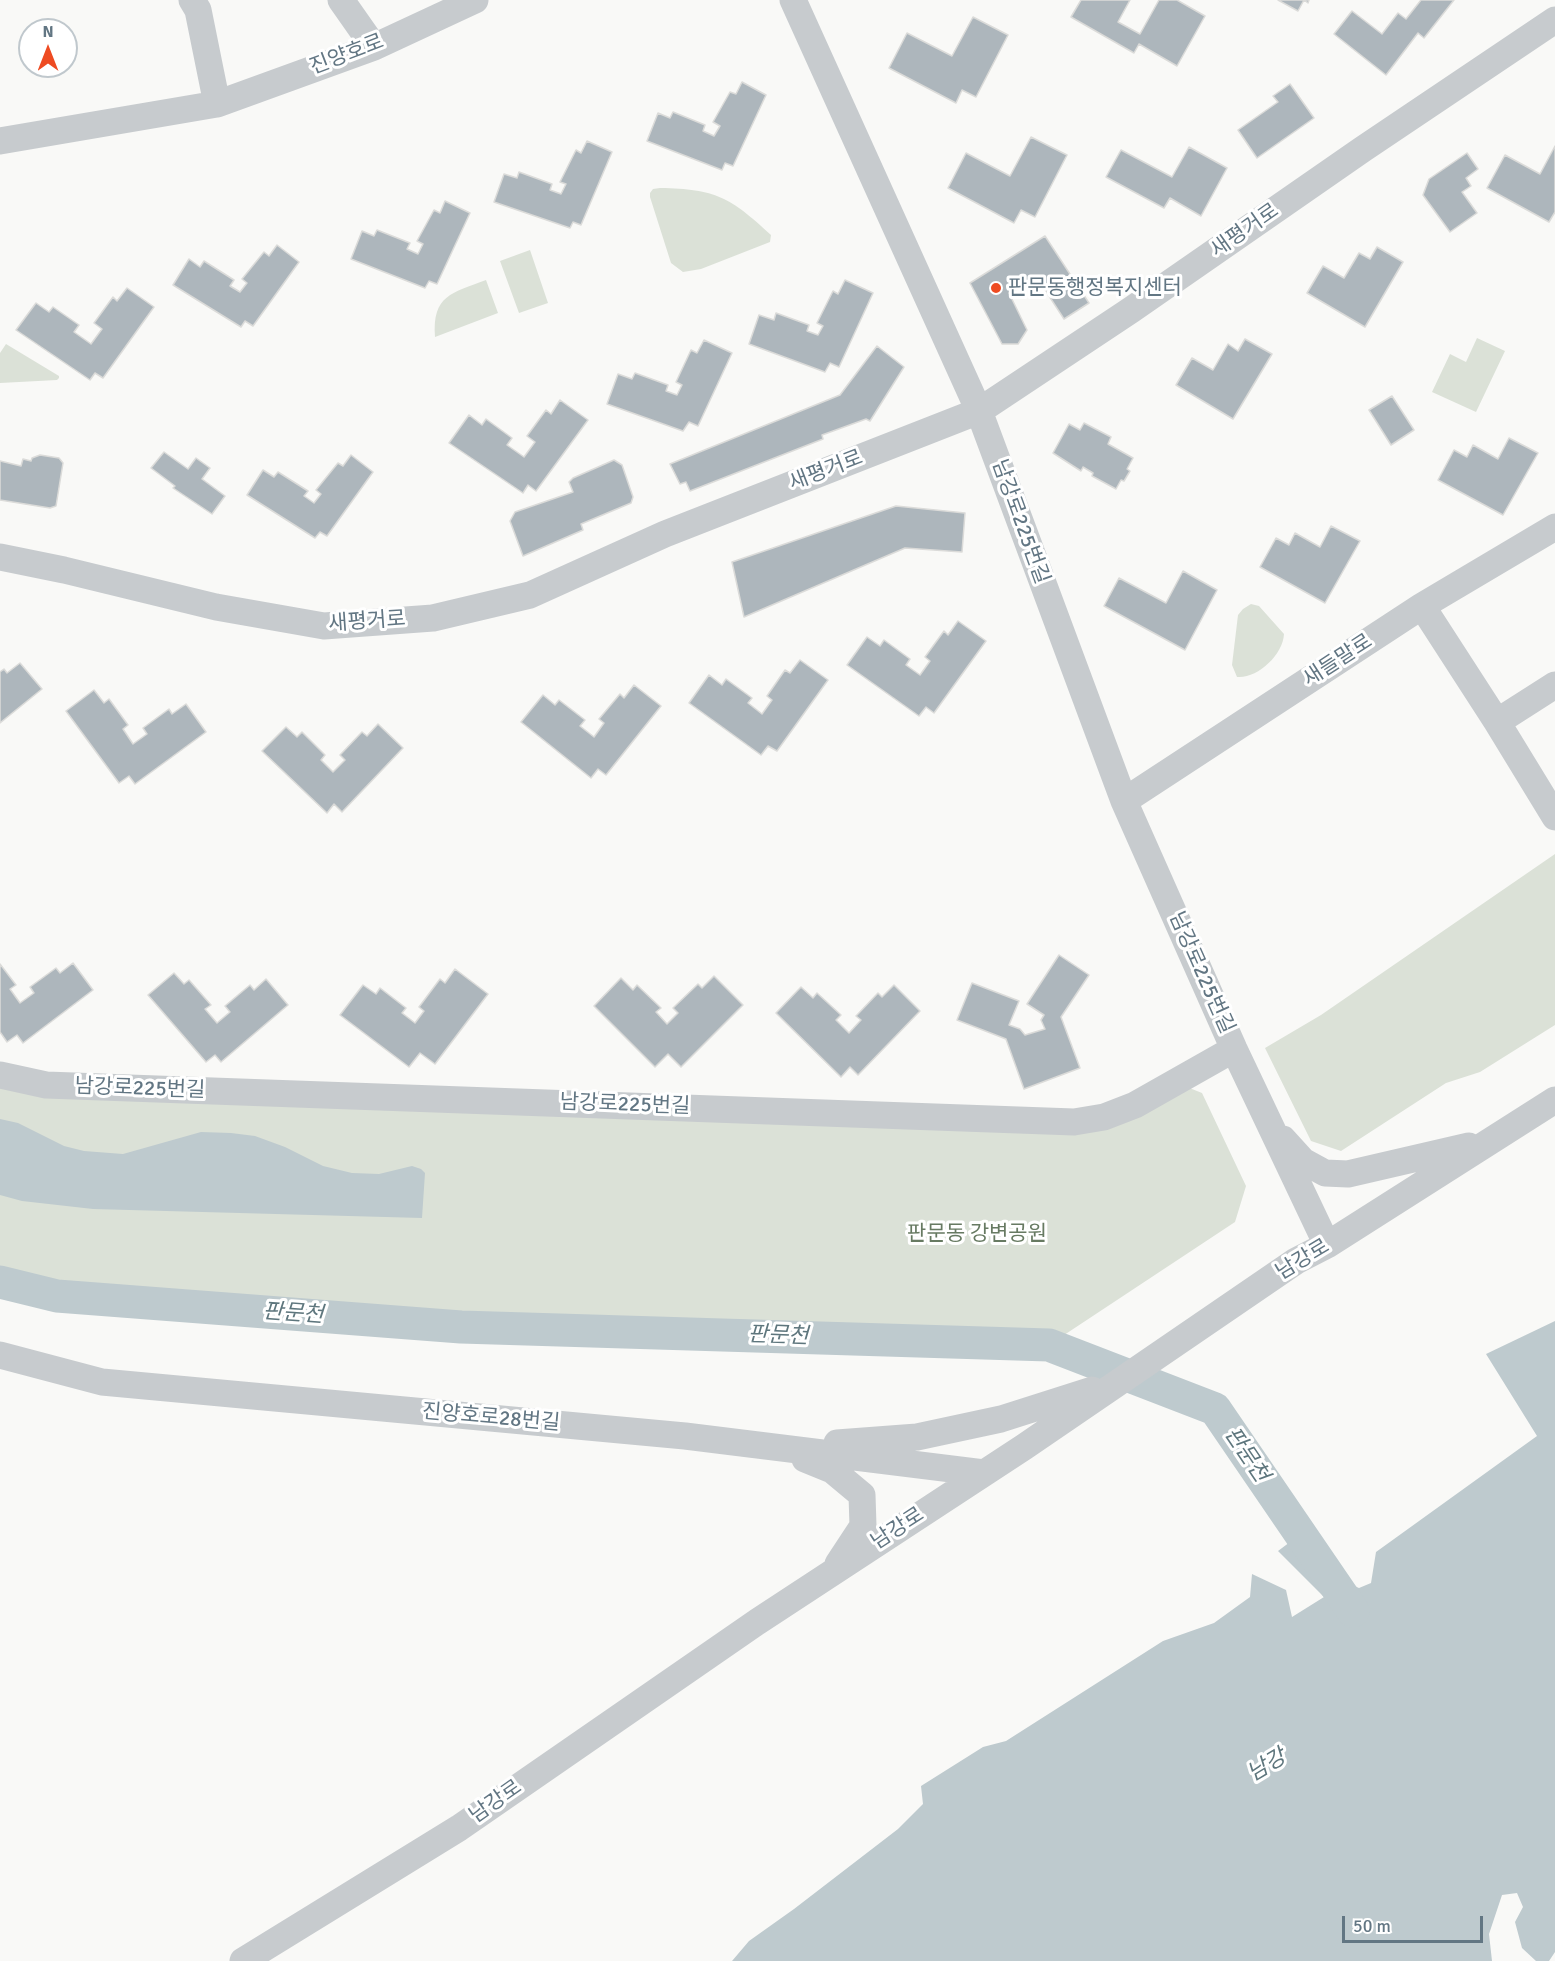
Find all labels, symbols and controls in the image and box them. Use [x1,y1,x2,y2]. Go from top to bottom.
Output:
north arrow [18,18,78,78]
text: N [42,22,54,42]
street label: 진양호로 [306,29,388,81]
street label: 새평거로 [1206,199,1284,263]
place label: 판문동행정복지센터 [1008,275,1182,301]
marker: 판문동행정복지센터 [989,281,1003,295]
street label: 새평거로 [785,445,867,497]
street label: 남강로225번길 [986,456,1054,588]
street label: 새평거로 [328,607,406,637]
street label: 새들말로 [1299,629,1377,693]
street label: 남강로225번길 [1163,908,1239,1038]
street label: 남강로225번길 [74,1074,206,1104]
street label: 남강로225번길 [559,1090,691,1120]
park label: 판문동 강변공원 [907,1221,1047,1247]
street label: 남강로 [1272,1234,1334,1286]
water label: 판문천 [262,1299,324,1329]
water label: 판문천 [747,1322,809,1350]
street label: 진양호로28번길 [421,1399,561,1437]
water label: 판문천 [1218,1422,1274,1488]
street label: 남강로 [867,1503,929,1555]
water label: 남강 [1243,1744,1291,1788]
street label: 남강로 [465,1775,527,1829]
scale bar [1345,1904,1486,1942]
text: 50 m [1353,1915,1391,1937]

